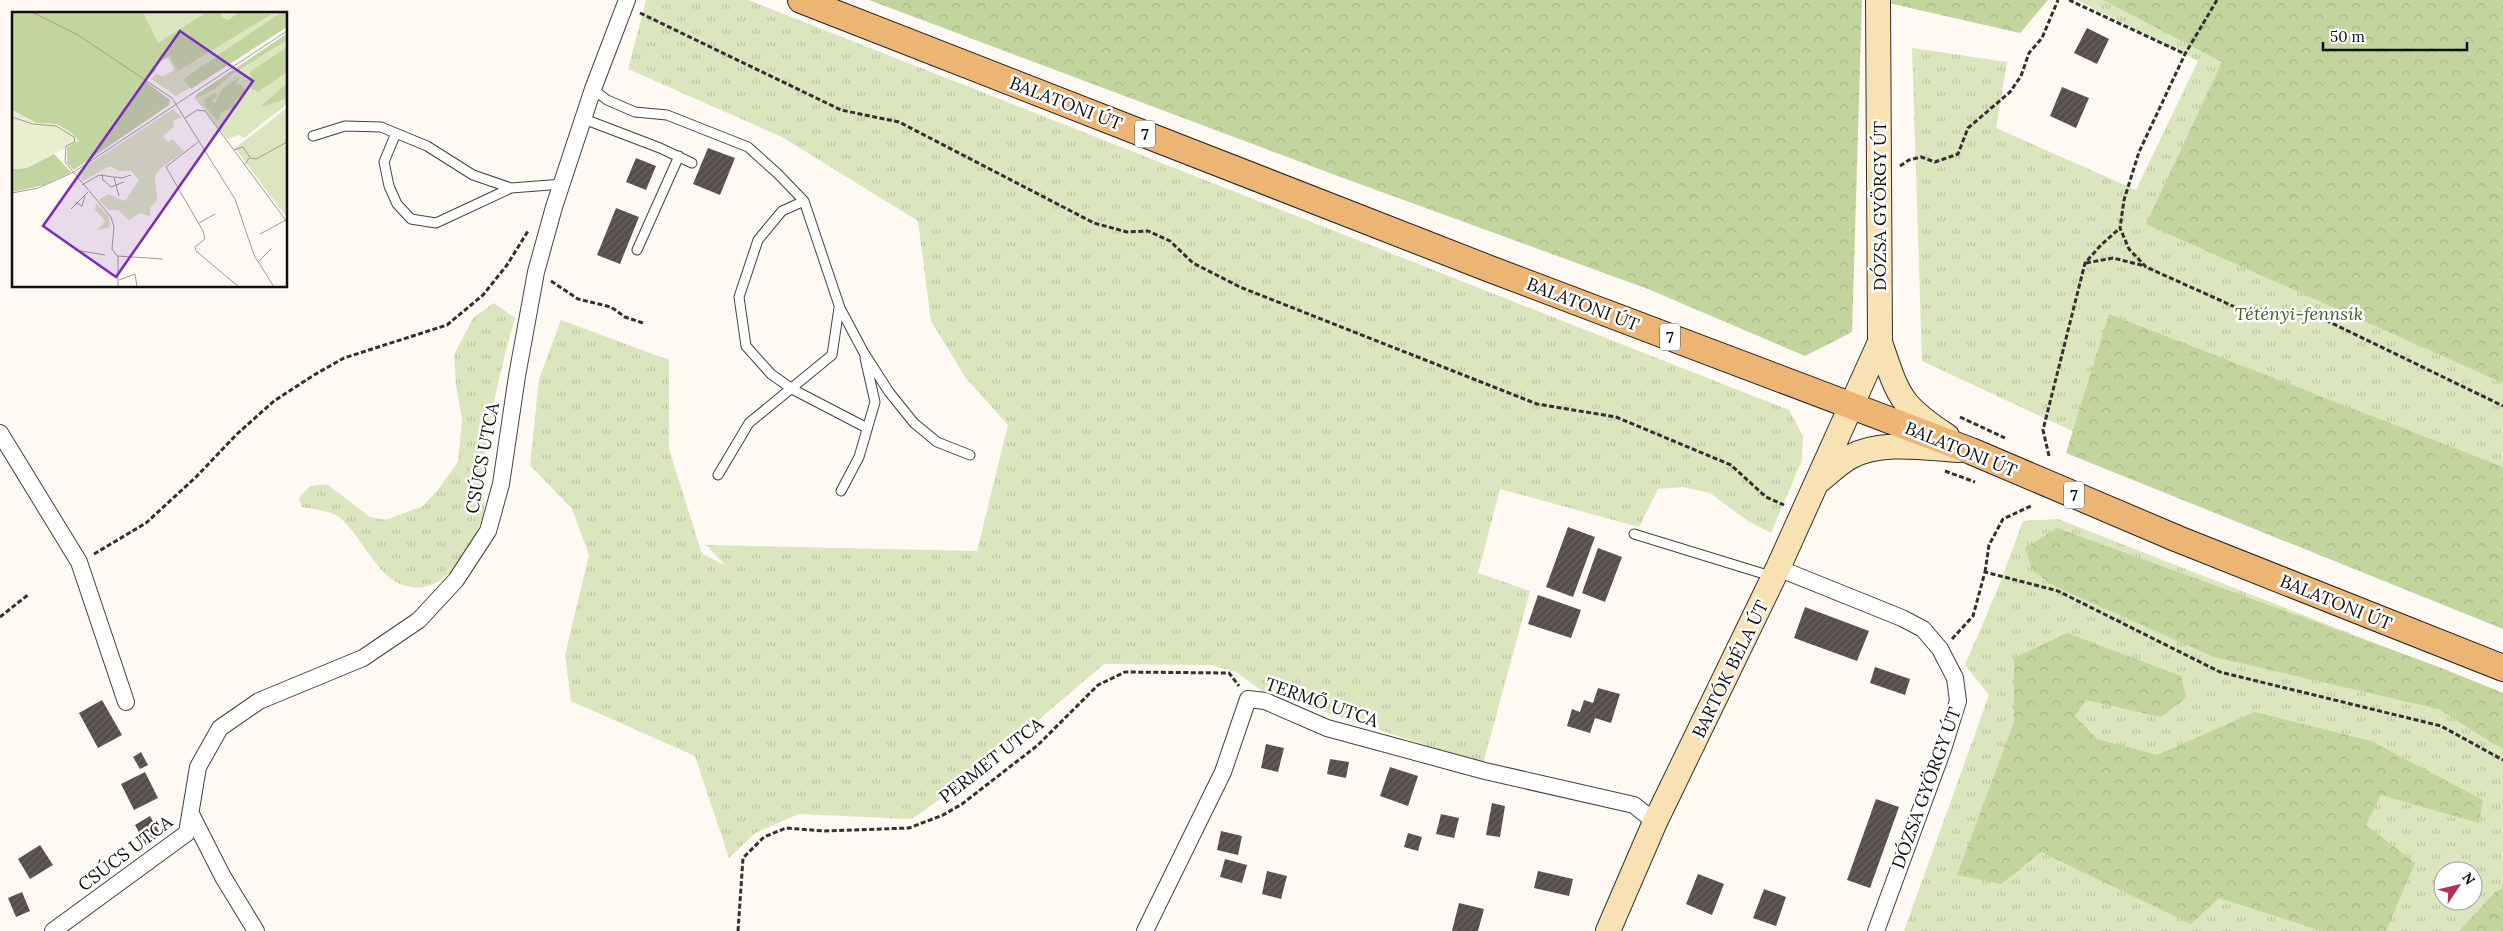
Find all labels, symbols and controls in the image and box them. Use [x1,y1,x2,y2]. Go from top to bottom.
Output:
inset map [12,12,288,288]
scale bar [2323,20,2467,52]
text: 50 m [2330,27,2365,46]
street label: BALATONI ÚT [1006,71,1126,135]
road number: 7 [1135,120,1155,148]
street label: DÓZSA GYÖRGY ÚT [1868,121,1891,291]
street label: BALATONI ÚT [1523,272,1643,336]
park label: Tétényi-fennsík [2235,302,2363,325]
road number: 7 [1660,324,1680,351]
street label: CSÚCS UTCA [460,400,504,515]
street label: BALATONI ÚT [1902,416,2021,482]
road number: 7 [2064,482,2084,508]
street label: BALATONI ÚT [2277,569,2396,635]
street label: BARTÓK BÉLA ÚT [1687,596,1773,741]
street label: TERMŐ UTCA [1262,672,1382,732]
street label: DÓZSA GYÖRGY ÚT [1886,704,1966,872]
street label: PERMET UTCA [934,712,1048,808]
street label: CSÚCS UTCA [73,810,177,896]
north arrow [2433,861,2483,911]
text: N [2458,869,2479,888]

